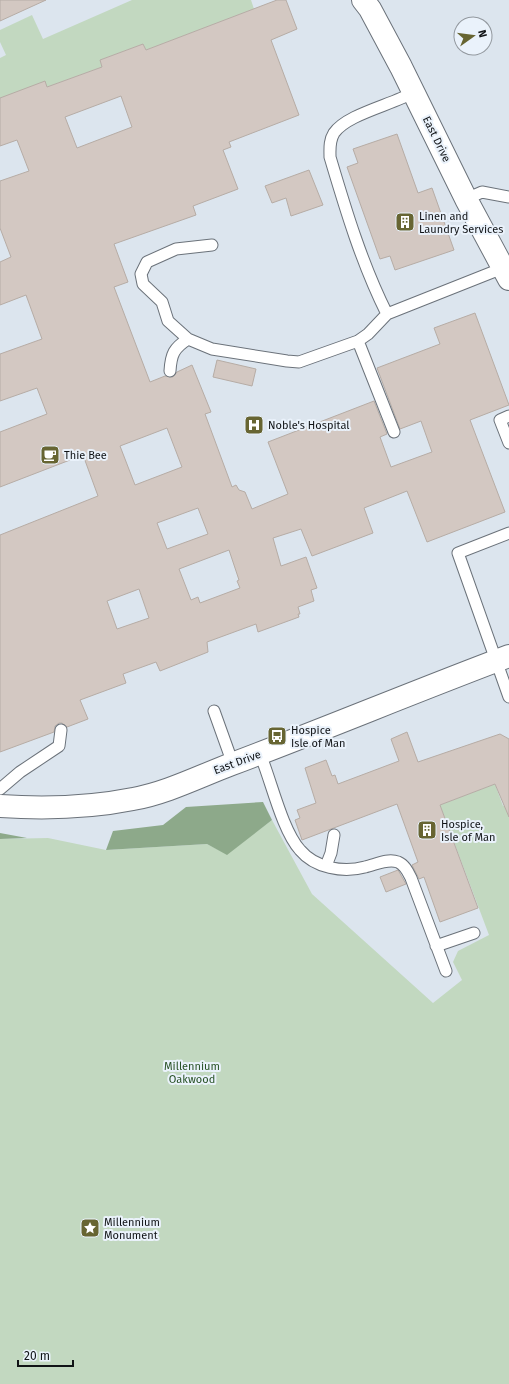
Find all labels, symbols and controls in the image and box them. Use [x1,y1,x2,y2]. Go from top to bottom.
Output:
north arrow [453,16,493,56]
text: N [475,29,489,39]
street label: East Drive [420,114,453,164]
place label: Linen and Laundry Services [419,210,503,236]
building icon: Linen and Laundry Services [394,211,416,233]
hospital icon: Noble's Hospital [243,414,265,436]
place label: Noble's Hospital [268,419,350,432]
cafe icon: Thie Bee [39,444,61,466]
place label: Thie Bee [64,449,107,462]
place label: Hospice Isle of Man [291,724,345,750]
bus stop icon: Hospice Isle of Man [266,725,288,747]
street label: East Drive [212,748,263,777]
place label: Hospice, Isle of Man [441,818,495,844]
building icon: Hospice, Isle of Man [416,819,438,841]
park label: Millennium Oakwood [164,1060,220,1086]
place label: Millennium Monument [104,1216,160,1242]
place icon: Millennium Monument [79,1217,101,1239]
scale bar [18,1342,73,1368]
text: 20 m [24,1349,50,1363]

